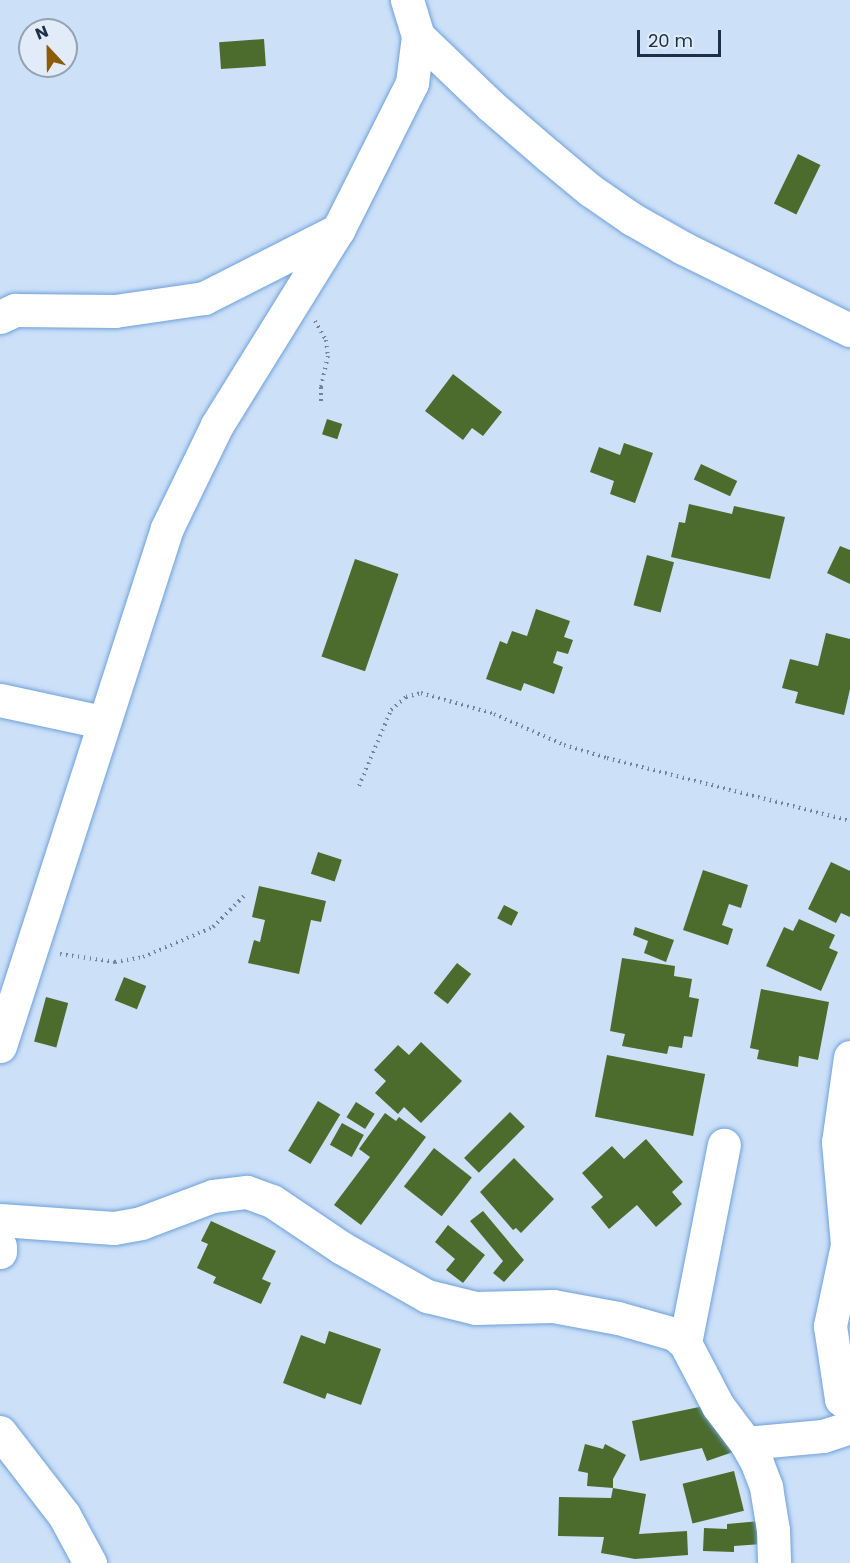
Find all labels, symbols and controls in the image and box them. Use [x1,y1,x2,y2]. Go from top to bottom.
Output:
north arrow [18,18,78,78]
scale bar [640,18,724,56]
text: N [32,20,52,46]
text: 20 m [648,28,693,53]

